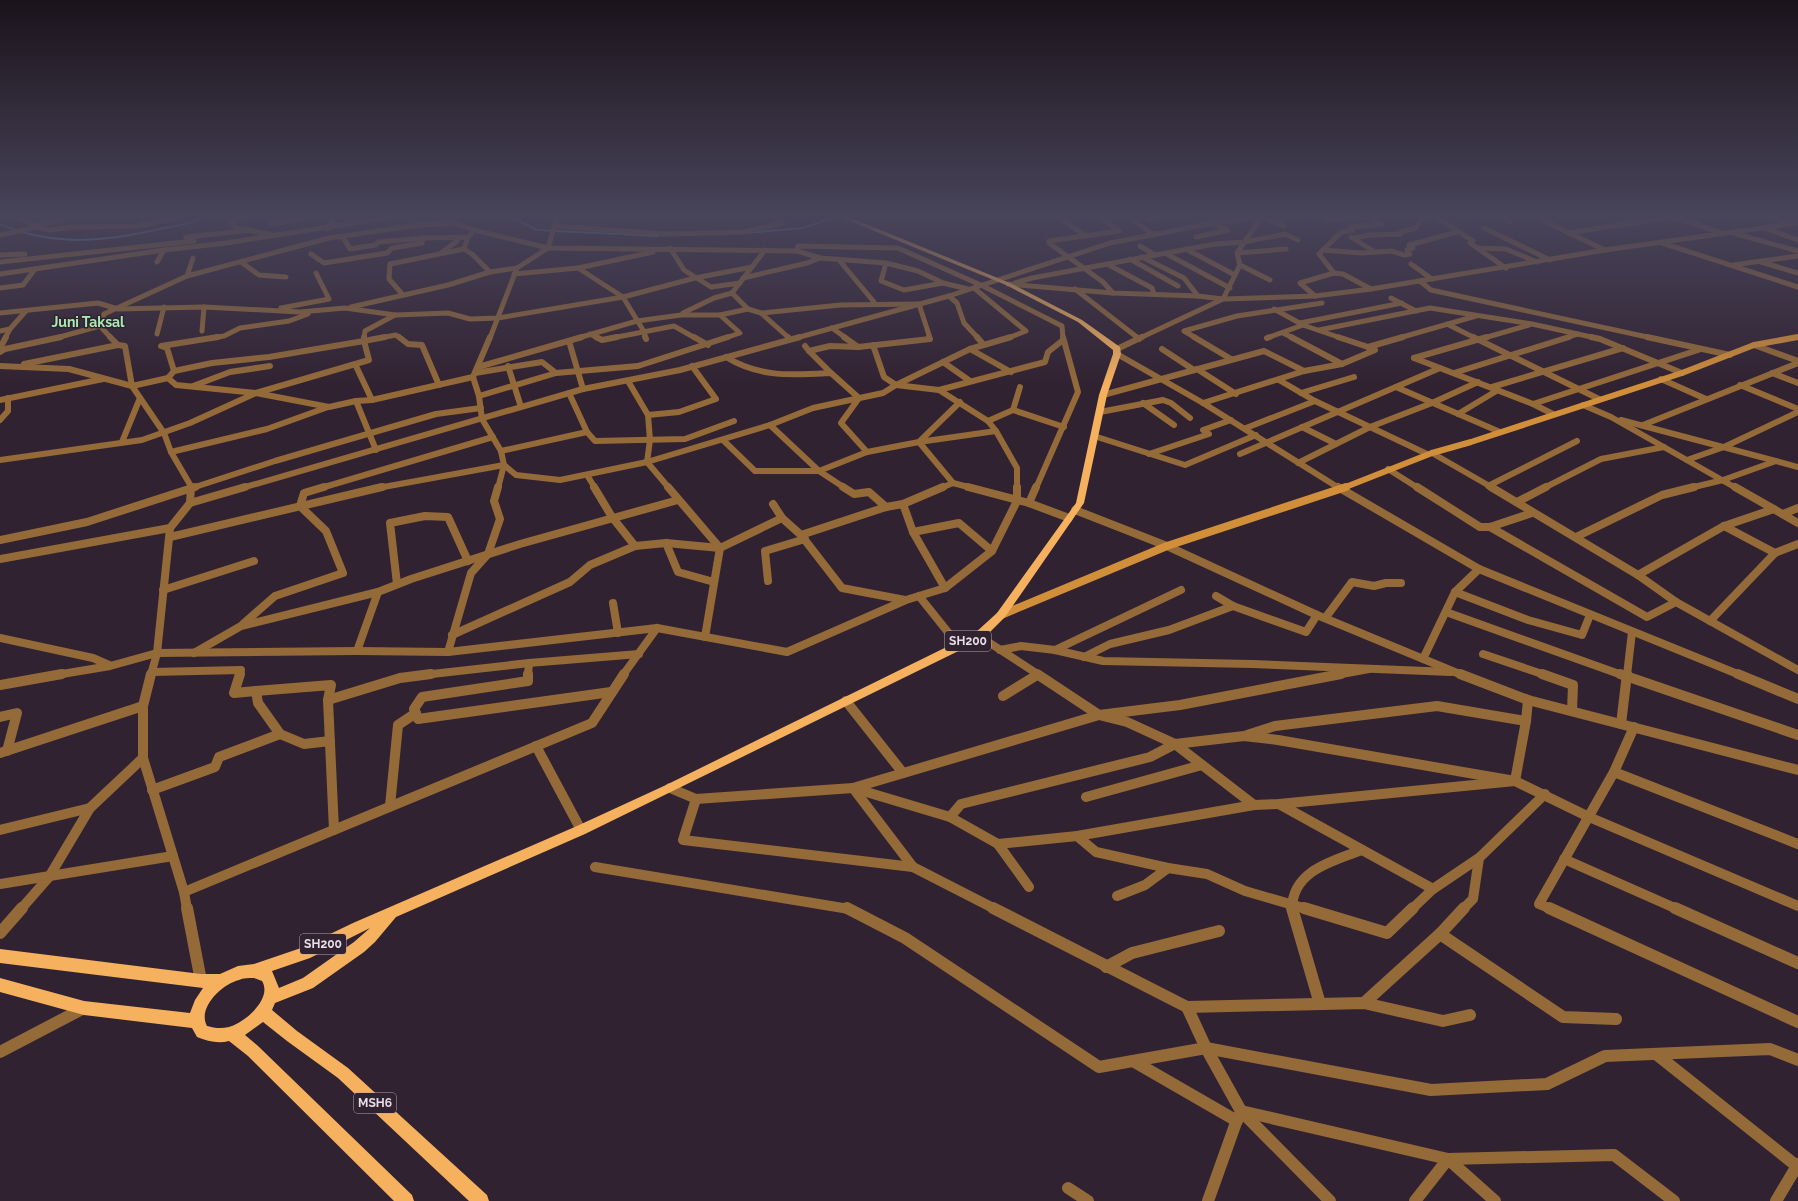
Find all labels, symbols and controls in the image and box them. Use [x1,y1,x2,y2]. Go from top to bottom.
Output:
district label: Juni Taksal [51,314,125,330]
road number: SH200 [945,631,991,651]
road number: SH200 [300,934,346,954]
road number: MSH6 [354,1093,396,1113]

